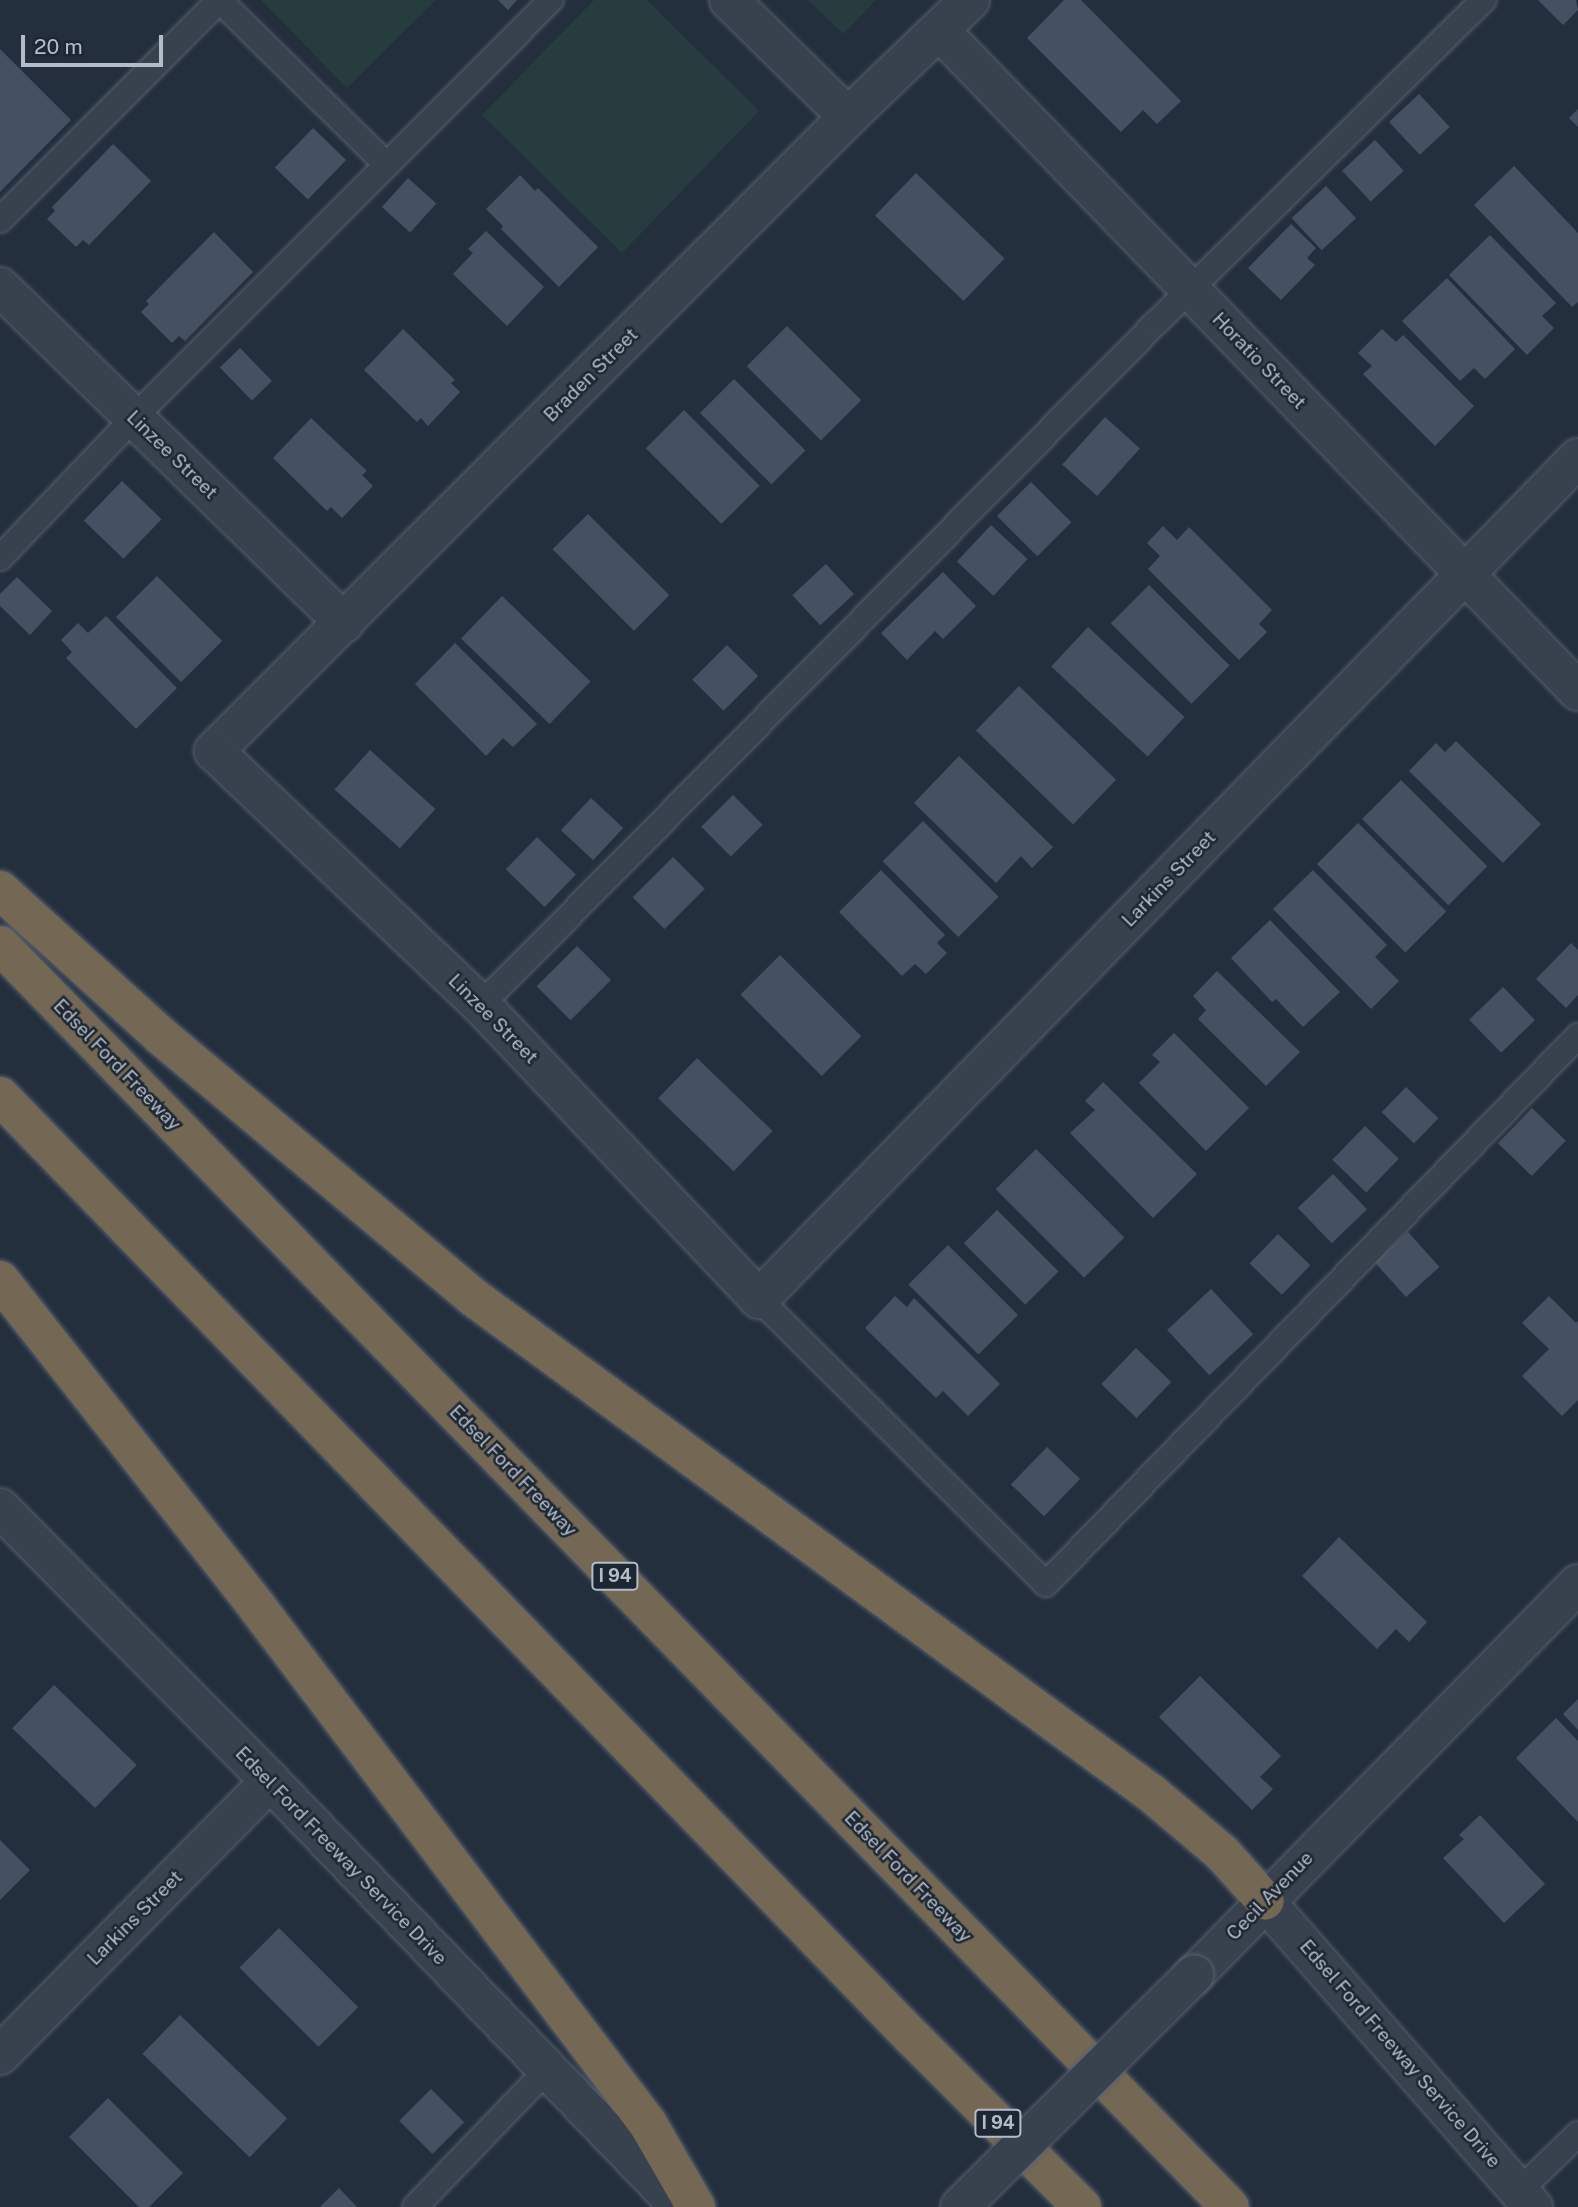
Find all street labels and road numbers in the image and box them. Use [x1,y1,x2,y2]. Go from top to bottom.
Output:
street label: Horatio Street [1207,308,1311,414]
street label: Braden Street [539,323,643,427]
street label: Linzee Street [122,406,222,504]
street label: Larkins Street [1117,826,1221,932]
street label: Linzee Street [443,969,543,1069]
street label: Edsel Ford Freeway [48,995,186,1135]
street label: Edsel Ford Freeway [444,1401,582,1541]
road number: I 94 [590,1562,640,1590]
street label: Edsel Ford Freeway Service Drive [230,1742,452,1970]
street label: Edsel Ford Freeway [839,1807,977,1947]
street label: Cecil Avenue [1222,1847,1318,1945]
street label: Larkins Street [83,1866,187,1970]
street label: Edsel Ford Freeway Service Drive [1295,1935,1505,2173]
road number: I 94 [974,2108,1023,2138]

